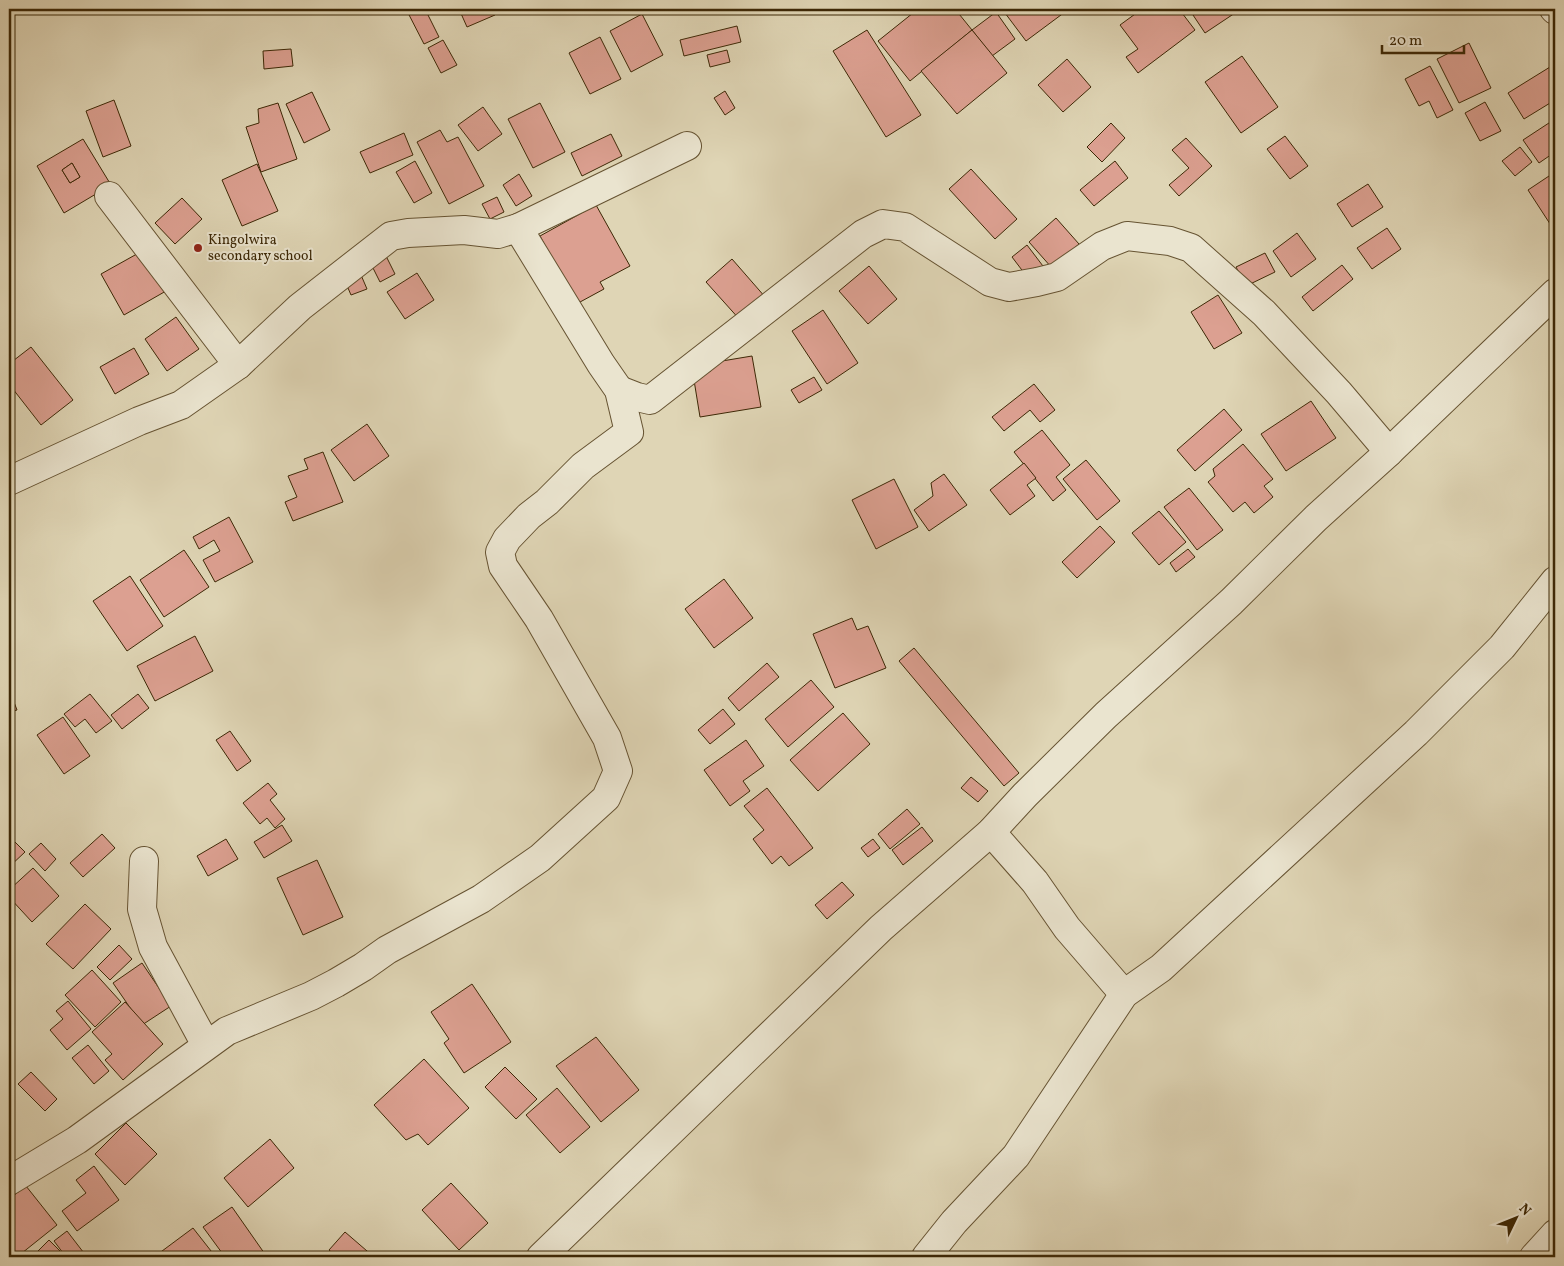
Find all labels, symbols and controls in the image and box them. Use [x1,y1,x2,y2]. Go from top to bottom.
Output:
scale bar [1382,22,1464,54]
text: 20 m [1389,31,1422,52]
place label: Kingolwira secondary school [208,231,313,266]
marker: Kingolwira secondary school [192,242,204,254]
north arrow [1492,1194,1542,1244]
text: N [1514,1200,1535,1220]

